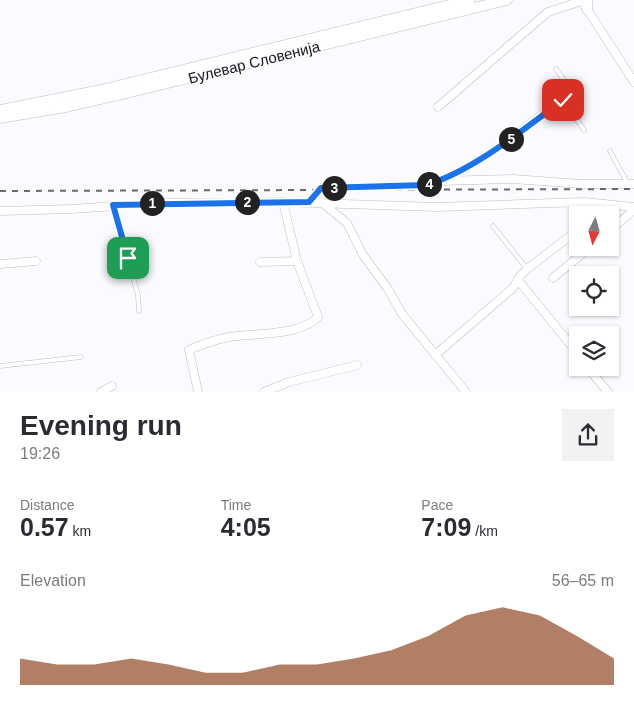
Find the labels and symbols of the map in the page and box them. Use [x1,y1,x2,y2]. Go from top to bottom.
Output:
street label: Булевар Словенија [186,37,322,87]
pin [542,79,584,121]
pin: 5 [498,126,524,152]
pin: 4 [416,172,442,196]
pin: 3 [322,176,346,200]
pin: 1 [140,190,164,216]
pin: 2 [234,190,260,214]
north arrow [569,206,619,256]
pin [107,237,149,279]

